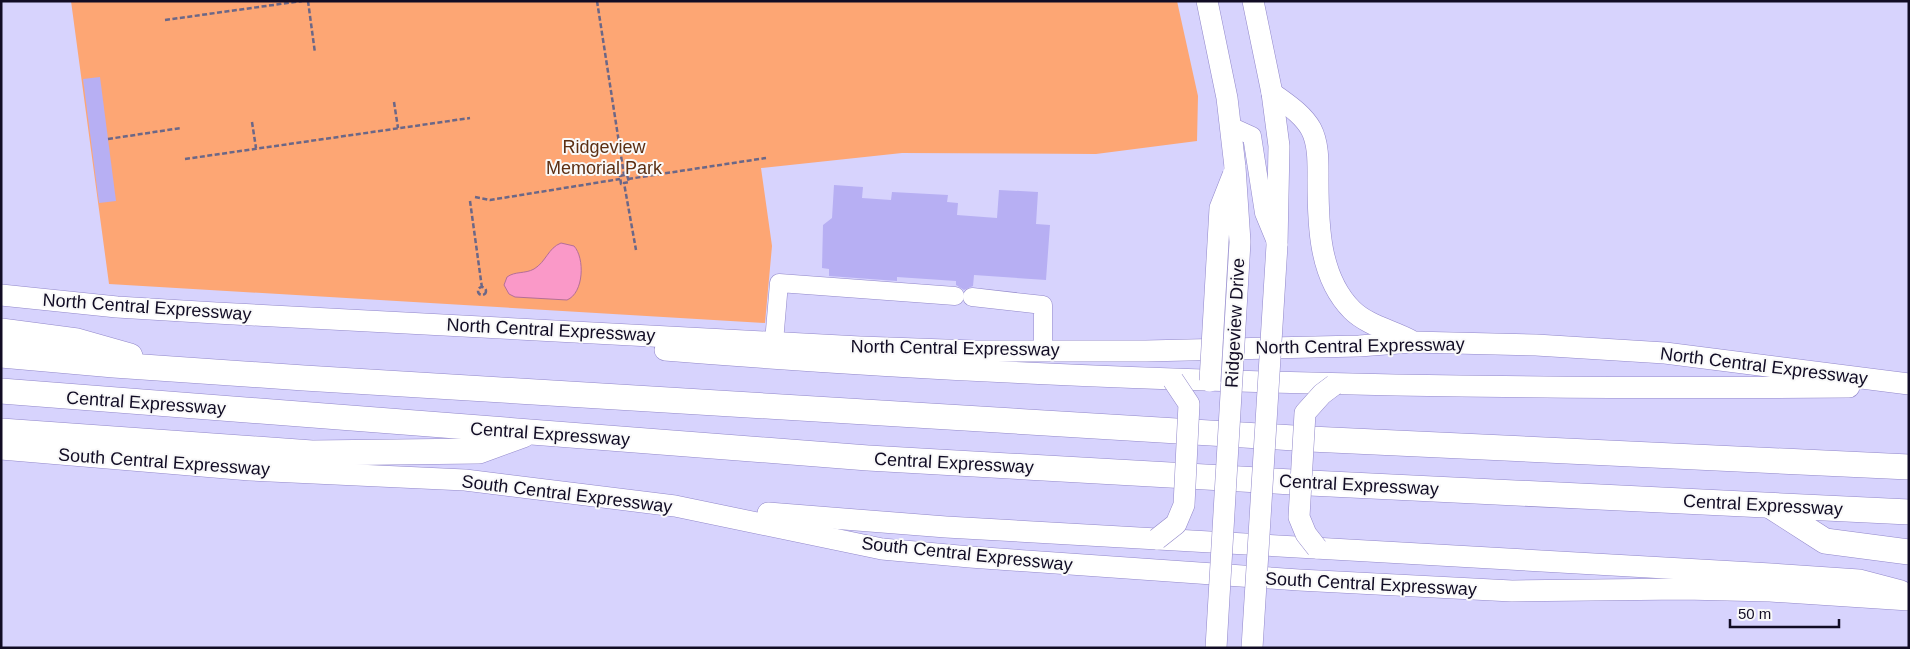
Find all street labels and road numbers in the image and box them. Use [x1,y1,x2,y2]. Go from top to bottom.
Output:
street label: Ridgeview Drive [1222,258,1248,388]
street label: North Central Expressway [42,290,252,324]
street label: North Central Expressway [446,315,656,345]
street label: North Central Expressway [1255,334,1465,358]
street label: North Central Expressway [850,336,1060,360]
street label: North Central Expressway [1659,343,1869,389]
street label: Central Expressway [65,387,227,419]
street label: Central Expressway [469,418,631,450]
street label: South Central Expressway [58,445,270,479]
street label: Central Expressway [874,449,1034,477]
street label: South Central Expressway [461,471,673,517]
street label: Central Expressway [1279,471,1439,499]
street label: Central Expressway [1683,491,1843,519]
street label: South Central Expressway [860,533,1074,575]
street label: South Central Expressway [1265,568,1477,600]

